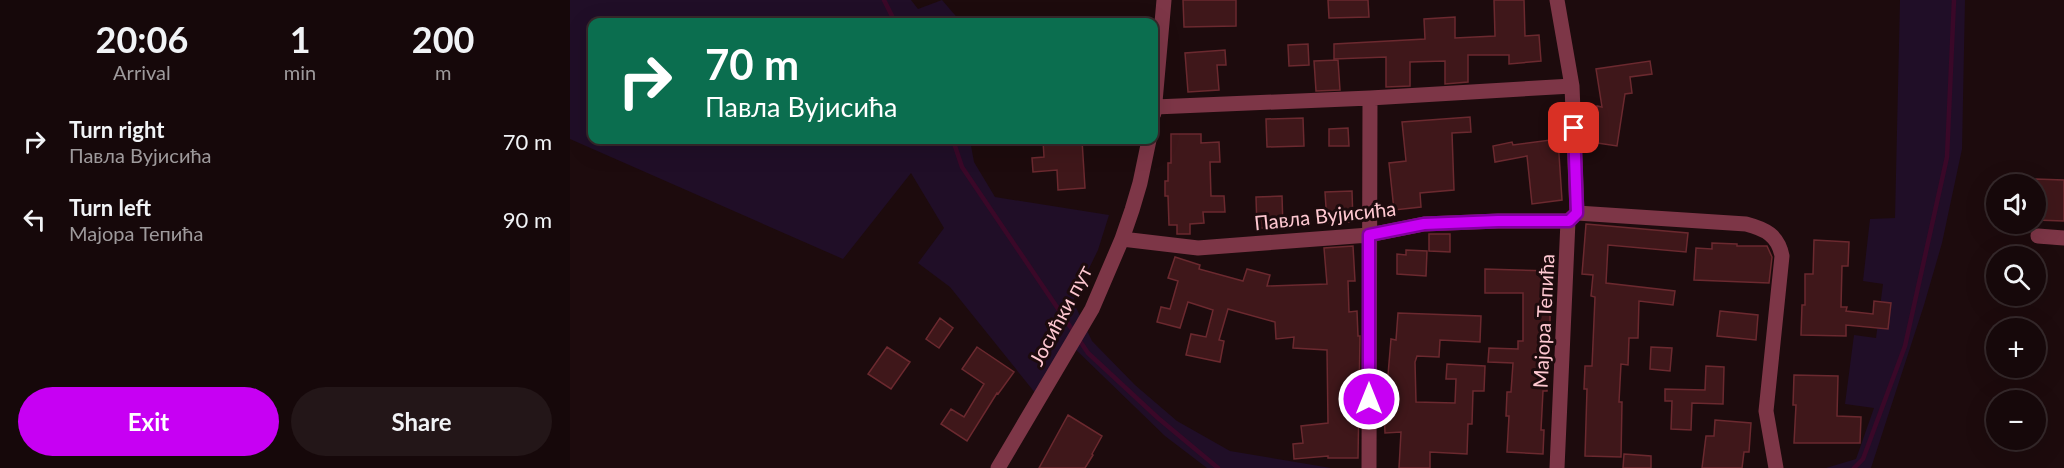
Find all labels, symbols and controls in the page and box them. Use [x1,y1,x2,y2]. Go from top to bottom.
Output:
text: 20:06 [96,17,188,61]
text: 1 [290,17,311,61]
text: 200 [412,17,474,61]
text: 70 m [705,39,799,89]
icon: right [606,42,684,120]
text: Arrival [113,60,171,84]
text: min [284,60,316,84]
text: m [435,60,451,84]
text: Павла Вујисића [705,90,897,123]
pin [1548,102,1599,153]
icon: arrive [1557,111,1590,144]
text: Turn right [69,116,164,143]
icon: right [18,125,51,158]
text: 70 m [503,128,552,155]
text: Павла Вујисића [69,143,212,167]
map controls [1986,174,2046,450]
button: sound [1986,174,2046,234]
text: Turn left [69,194,151,221]
street label: Павла Вујисића [1253,196,1397,234]
icon: left [18,203,51,236]
text: 90 m [503,206,552,233]
text: Мајора Тепића [69,221,203,245]
button: search [1986,246,2046,306]
street label: Мајора Тепића [1527,253,1559,389]
street label: Јосићки пут [1024,261,1096,369]
button: + [1986,318,2046,378]
position arrow [1337,367,1401,431]
button: Exit [18,387,279,456]
button: Share [291,387,552,456]
button: − [1986,390,2046,450]

